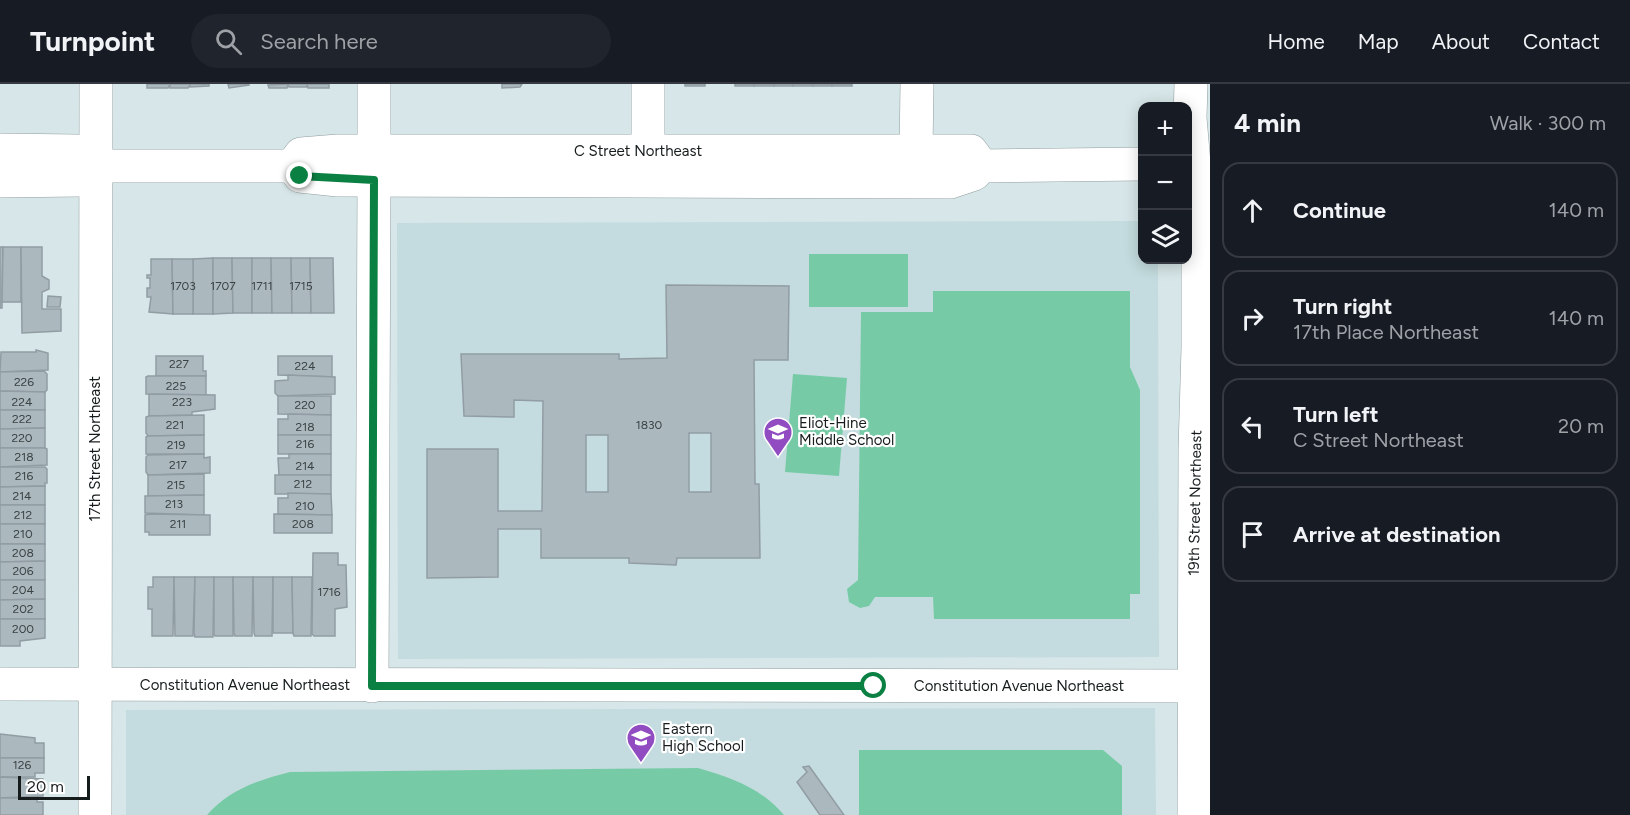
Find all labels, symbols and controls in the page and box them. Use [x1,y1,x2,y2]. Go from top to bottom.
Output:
search box [191,14,611,68]
text: Turnpoint [30,24,155,58]
icon: search [212,25,245,58]
text: Search here [260,28,378,55]
text: Home [1268,29,1325,54]
text: Map [1358,29,1399,54]
text: About [1432,29,1490,54]
text: Contact [1523,29,1600,54]
map controls [1138,102,1192,264]
button: + [1138,102,1192,156]
text: 4 min [1234,107,1301,139]
text: Walk · 300 m [1490,111,1606,135]
street label: C Street Northeast [574,142,702,160]
button: − [1138,156,1192,210]
route end [286,162,312,188]
icon: ahead [1236,194,1269,227]
text: Continue [1293,197,1386,224]
text: 140 m [1549,198,1604,222]
button: layers [1138,210,1192,264]
house number: 1703 [170,279,196,293]
house number: 1707 [210,279,236,293]
house number: 1711 [251,279,273,293]
house number: 1715 [289,279,313,293]
text: Turn right [1293,293,1392,320]
icon: right [1236,302,1269,335]
text: 140 m [1549,306,1604,330]
text: 17th Place Northeast [1293,320,1479,344]
house number: 227 [169,357,189,371]
house number: 224 [295,359,316,373]
house number: 226 [14,375,34,389]
street label: 17th Street Northeast [86,376,104,522]
house number: 225 [166,379,186,393]
house number: 224 [12,395,33,409]
house number: 223 [172,395,192,409]
house number: 220 [294,398,316,412]
text: Turn left [1293,401,1379,428]
icon: left [1236,410,1269,443]
house number: 222 [12,412,32,426]
place label: Eliot-Hine Middle School [799,414,894,449]
text: 20 m [1558,414,1604,438]
school or university icon: Eliot-Hine Middle School [762,416,794,458]
house number: 221 [166,418,184,432]
house number: 1830 [636,418,663,432]
house number: 218 [295,420,315,434]
text: C Street Northeast [1293,428,1464,452]
street label: 19th Street Northeast [1185,429,1205,576]
house number: 220 [11,431,33,445]
house number: 216 [296,437,314,451]
house number: 219 [167,438,185,452]
house number: 218 [14,450,34,464]
house number: 217 [169,458,188,472]
house number: 214 [295,459,315,473]
house number: 216 [15,469,33,483]
house number: 212 [294,477,312,491]
house number: 215 [167,478,185,492]
house number: 214 [12,489,32,503]
house number: 213 [165,497,183,511]
house number: 210 [295,499,315,513]
house number: 212 [14,508,32,522]
house number: 211 [170,517,186,531]
house number: 208 [292,517,314,531]
icon: arrive [1236,518,1269,551]
text: Arrive at destination [1293,521,1501,548]
house number: 210 [13,527,33,541]
house number: 208 [12,546,34,560]
house number: 206 [12,564,34,578]
house number: 204 [12,583,34,597]
house number: 1716 [317,585,341,599]
house number: 202 [12,602,34,616]
house number: 200 [12,622,34,636]
route start [860,672,886,698]
street label: Constitution Avenue Northeast [140,676,350,694]
street label: Constitution Avenue Northeast [914,677,1124,695]
place label: Eastern High School [662,720,744,755]
school or university icon: Eastern High School [625,722,657,764]
house number: 126 [13,758,31,772]
scale bar [18,773,90,800]
text: 20 m [27,777,64,796]

